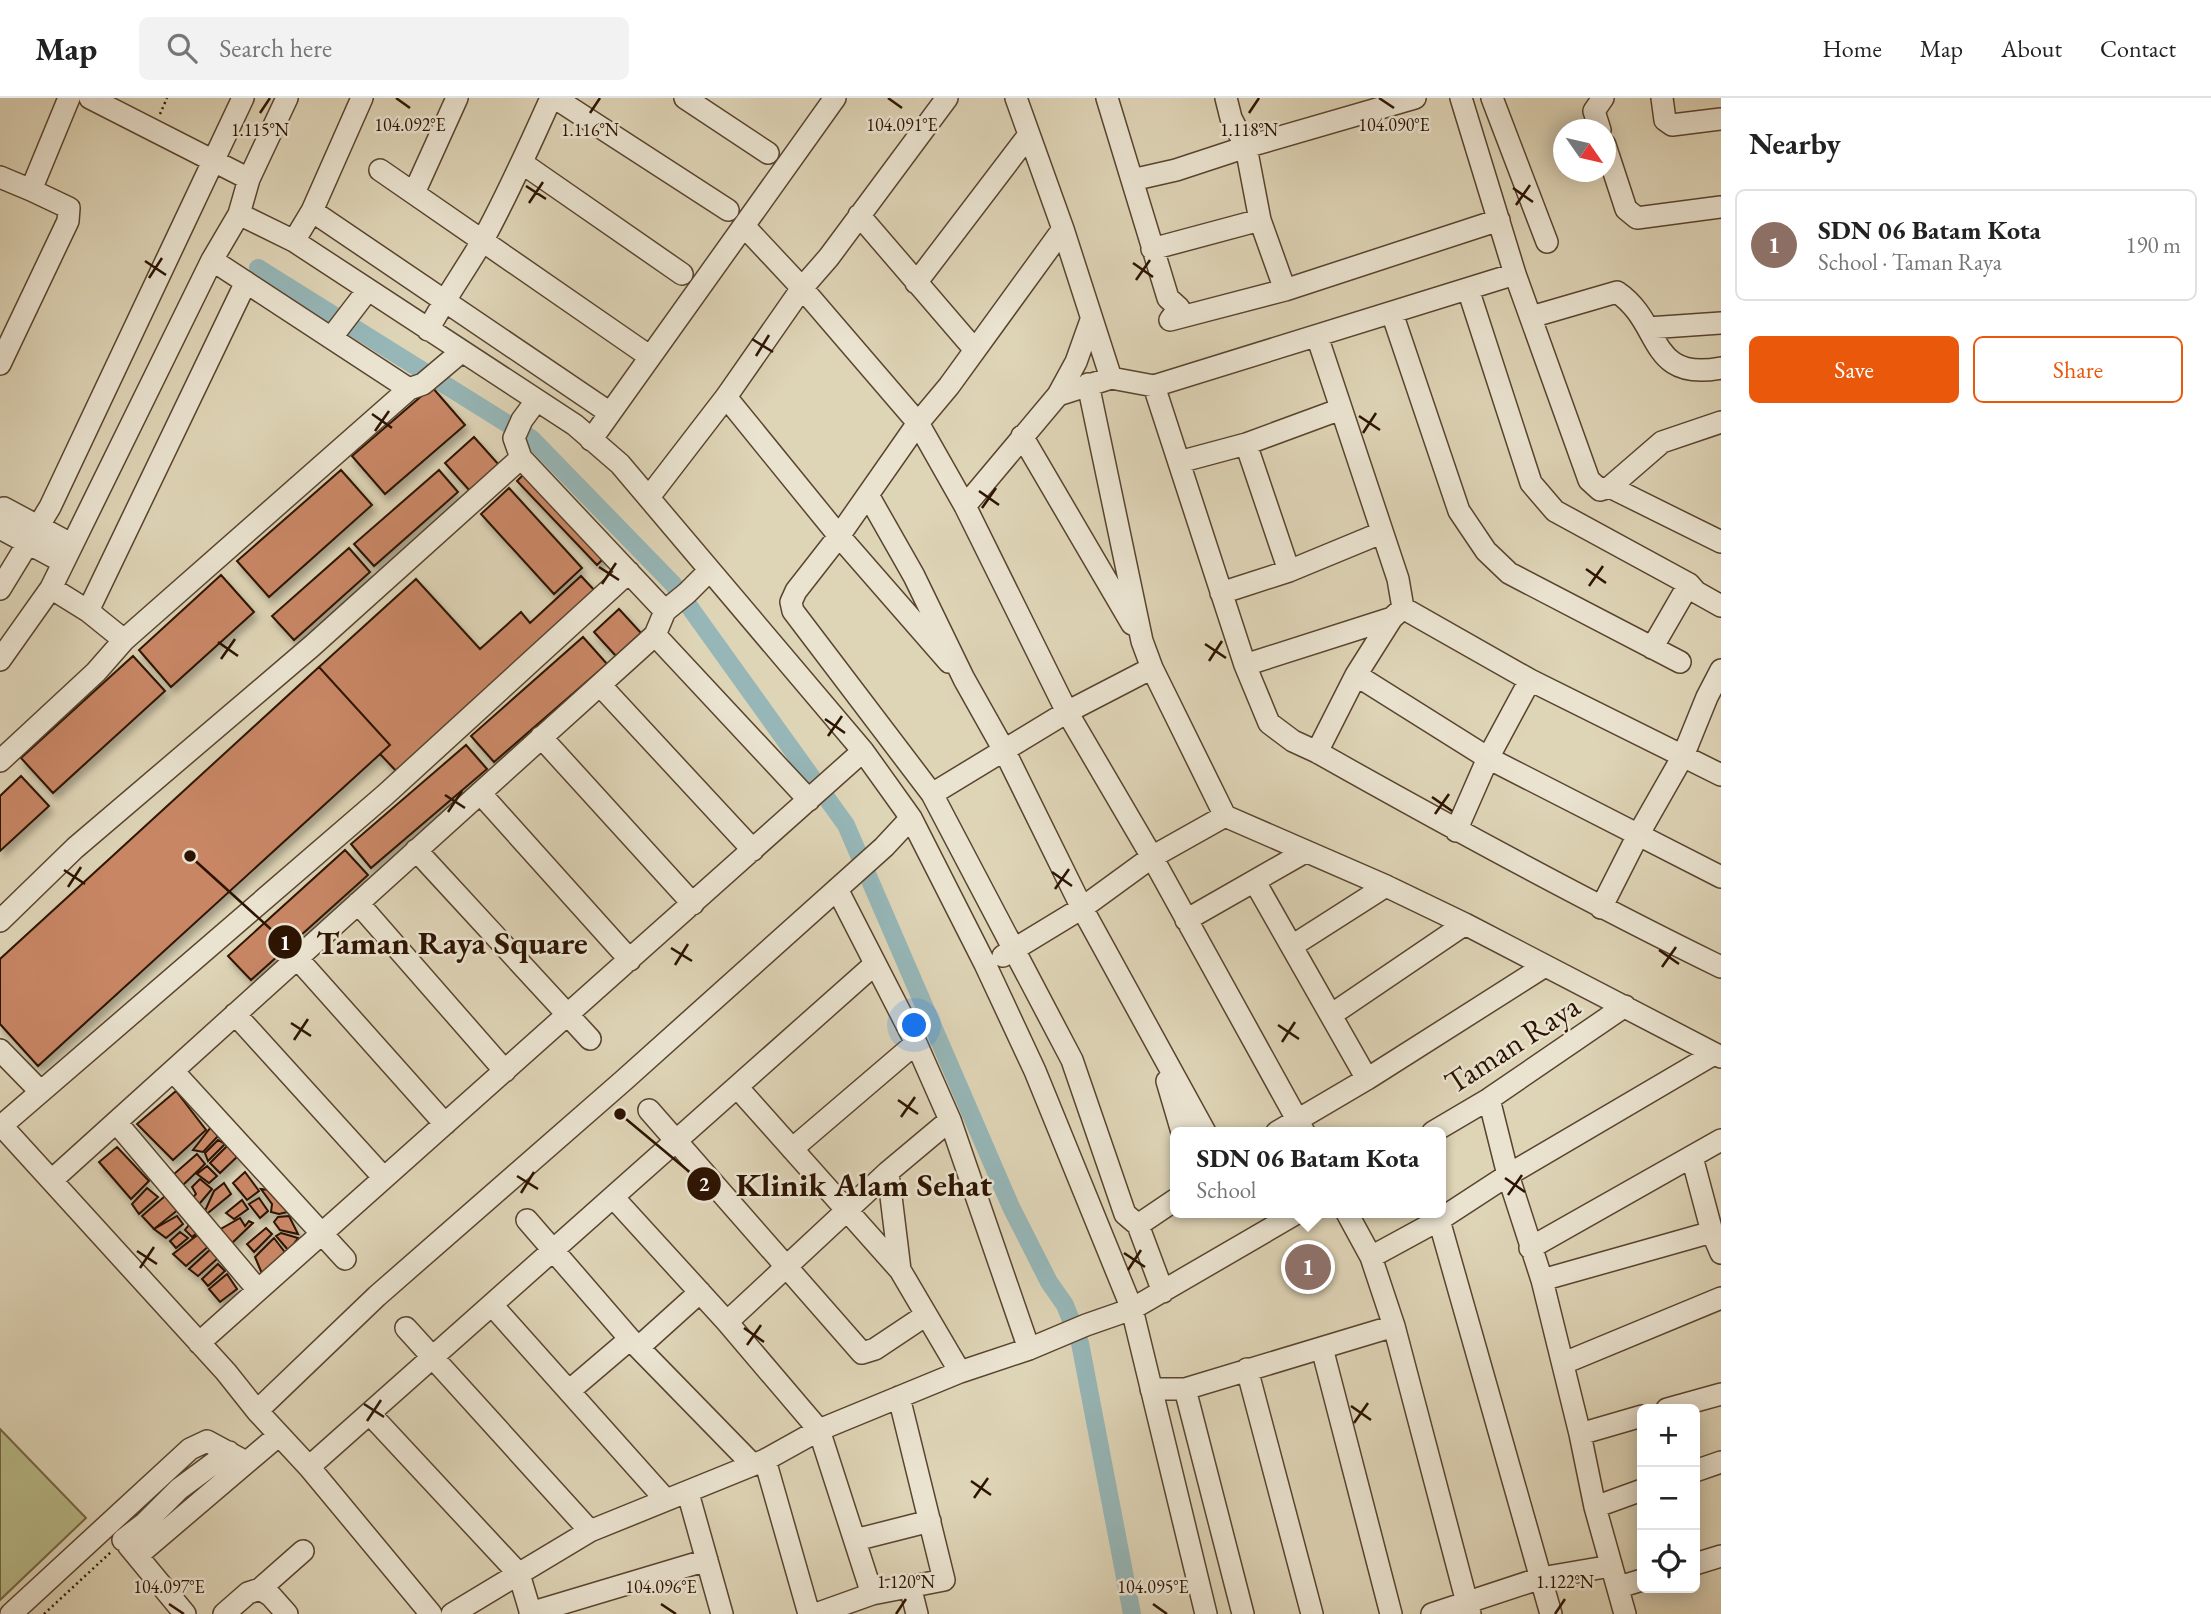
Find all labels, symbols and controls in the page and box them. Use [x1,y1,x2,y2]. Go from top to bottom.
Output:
search box [139,17,629,80]
text: Map [35,27,97,70]
icon: search [163,29,201,67]
text: Search here [219,31,332,65]
text: Home [1822,33,1882,64]
text: Map [1920,33,1963,64]
text: About [2001,33,2062,64]
text: Contact [2100,33,2176,64]
text: 104.092°E [374,113,446,136]
text: 104.091°E [866,113,938,136]
text: 104.090°E [1358,113,1430,136]
text: 1.115°N [231,118,290,141]
text: 1.116°N [561,118,620,141]
text: 1.118°N [1220,118,1279,141]
north arrow [1553,119,1616,182]
text: Nearby [1749,124,1841,163]
text: SDN 06 Batam Kota [1818,213,2041,247]
text: 1 [1768,230,1780,260]
text: 190 m [2125,230,2181,260]
text: School · Taman Raya [1818,247,2002,277]
button: Save [1749,336,1959,403]
button: Share [1973,336,2183,403]
callout: Taman Raya Square [268,915,602,969]
text: Taman Raya Square [316,921,588,964]
text: 1 [279,929,291,956]
street label: Taman Raya [1436,984,1588,1103]
your location [897,1008,931,1042]
popup [1170,1127,1446,1218]
text: SDN 06 Batam Kota [1197,1141,1419,1175]
callout: Klinik Alam Sehat [687,1157,1006,1211]
text: Klinik Alam Sehat [736,1163,993,1206]
text: 2 [698,1170,710,1197]
text: School [1197,1175,1256,1205]
pin: 1 [1285,1241,1331,1293]
map controls [1637,1404,1700,1593]
button: + [1637,1404,1700,1467]
button: − [1637,1467,1700,1530]
button: locate [1637,1530,1700,1593]
text: 1.120°N [877,1570,936,1593]
text: 1.122°N [1536,1570,1595,1593]
text: 104.097°E [133,1575,205,1598]
text: 104.096°E [625,1575,697,1598]
text: 104.095°E [1117,1575,1189,1598]

